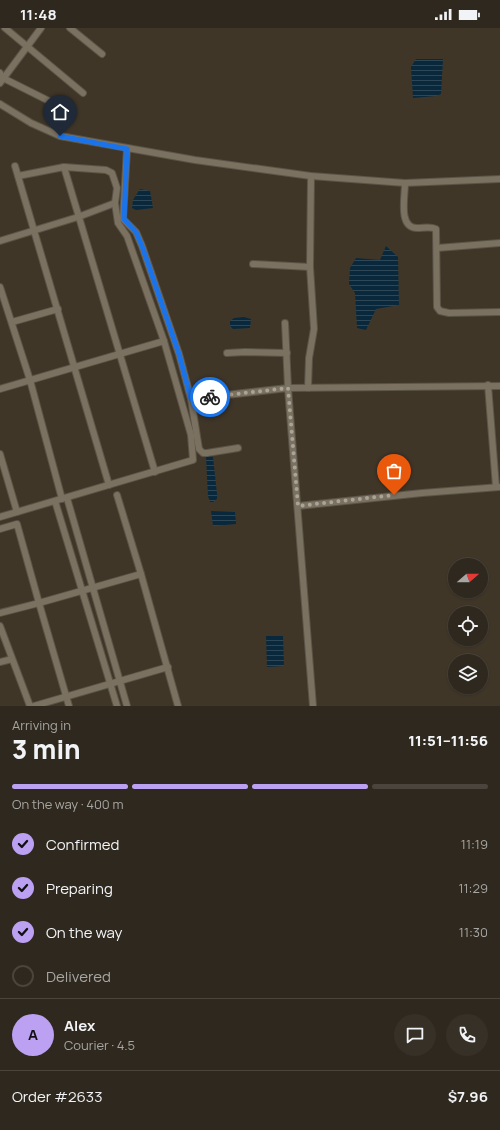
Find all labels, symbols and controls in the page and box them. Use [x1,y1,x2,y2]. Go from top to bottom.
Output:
text: 11:48 [20,4,57,25]
pin [43,95,77,136]
icon: home [49,101,71,123]
courier [190,377,230,417]
icon: bike [199,386,221,408]
pin [377,454,411,495]
icon: bag [383,460,405,482]
north arrow [448,558,488,598]
map controls [448,558,488,694]
button: locate [448,606,488,646]
button: layers [448,654,488,694]
text: Arriving in [12,716,71,734]
text: 11:51–11:56 [408,730,488,751]
text: 3 min [12,731,81,767]
text: On the way · 400 m [12,795,123,813]
icon: check [12,833,34,855]
text: Confirmed [46,834,119,855]
text: 11:19 [461,835,488,853]
icon: check [12,877,34,899]
text: Preparing [46,878,113,899]
text: 11:29 [458,879,488,897]
icon: check [12,921,34,943]
text: On the way [46,922,122,943]
text: 11:30 [459,923,488,941]
text: Delivered [46,966,111,987]
button: chat [394,1014,436,1056]
button: phone [446,1014,488,1056]
text: Alex [64,1015,95,1036]
text: A [28,1024,38,1045]
text: Courier · 4.5 [64,1036,135,1054]
text: Order #2633 [12,1086,102,1107]
text: $7.96 [448,1086,488,1107]

